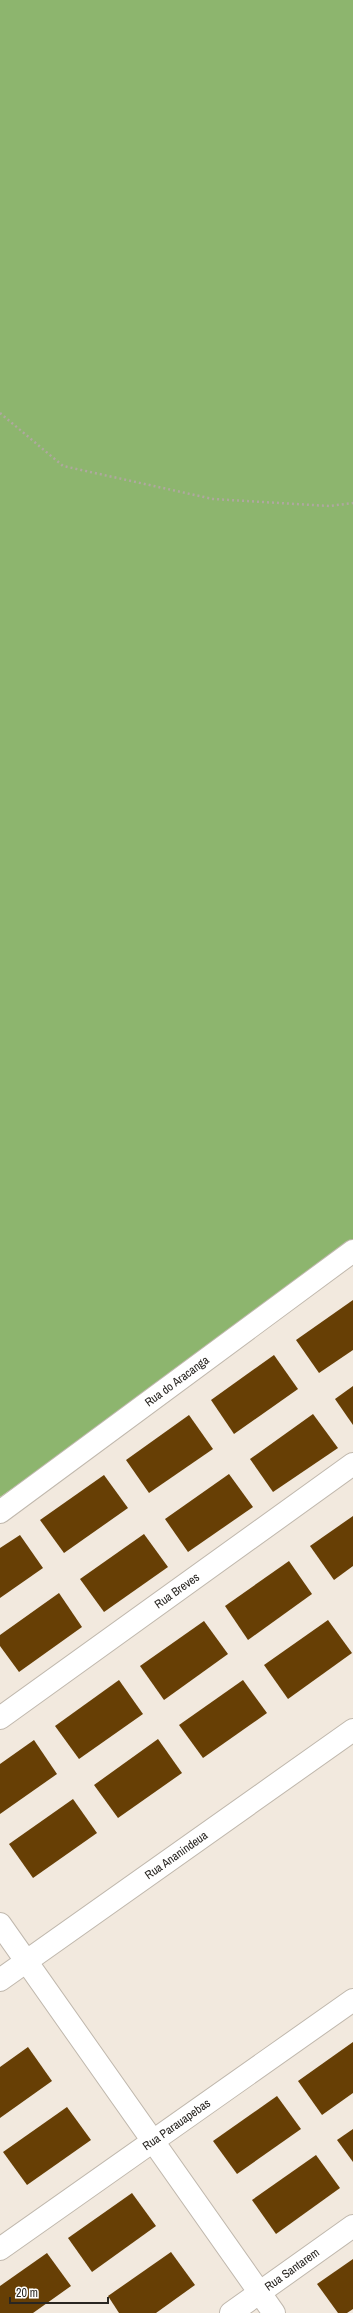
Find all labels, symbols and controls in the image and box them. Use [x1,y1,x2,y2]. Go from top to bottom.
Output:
street label: Rua do Aracanga [142,1352,213,1410]
street label: Rua Breves [151,1569,203,1612]
street label: Rua Ananindeua [142,1827,211,1883]
street label: Rua Parauapebas [139,2095,214,2154]
street label: Rua Santarem [262,2244,323,2294]
scale bar [10,2279,108,2305]
text: 20 m [16,2285,38,2301]

